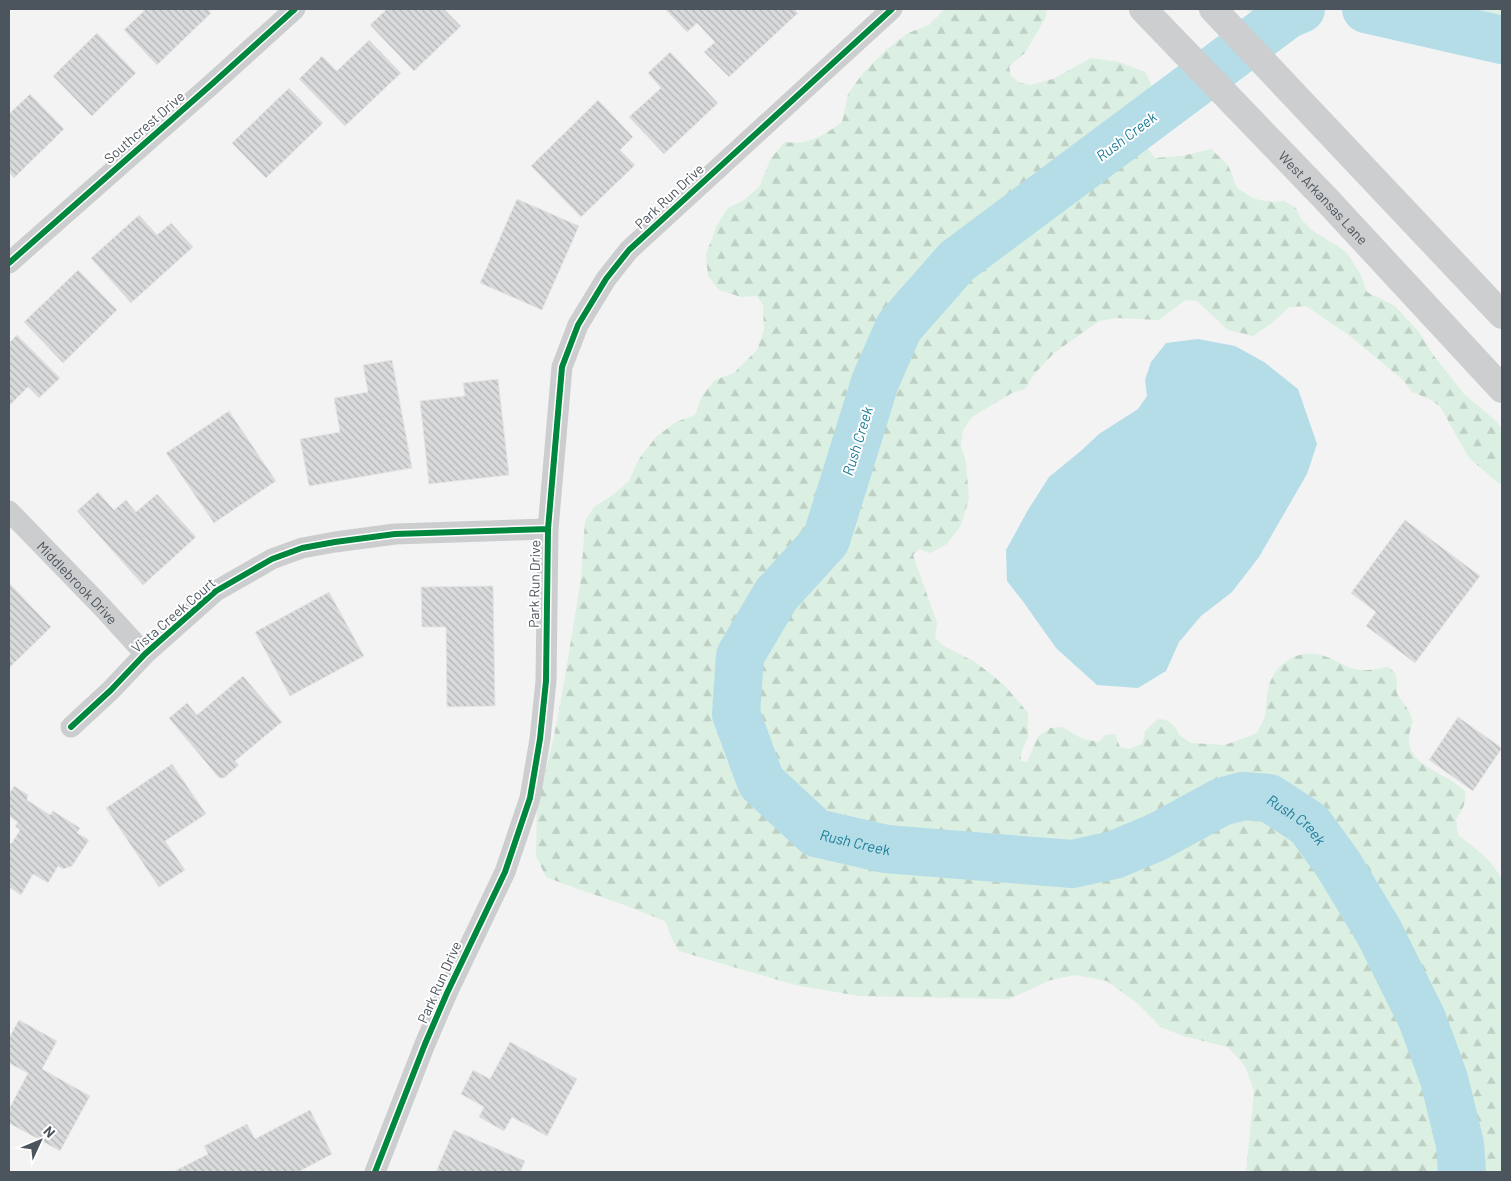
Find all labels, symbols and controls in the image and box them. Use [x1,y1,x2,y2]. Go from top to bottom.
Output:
street label: Southcrest Drive [100,87,188,167]
water label: Rush Creek [1092,107,1160,165]
street label: West Arkansas Lane [1276,147,1372,248]
street label: Park Run Drive [631,160,707,232]
water label: Rush Creek [838,404,876,478]
street label: Middlebrook Drive [34,537,122,627]
street label: Park Run Drive [525,540,543,628]
street label: Vista Creek Court [127,574,219,656]
water label: Rush Creek [1264,790,1330,849]
water label: Rush Creek [818,825,891,858]
street label: Park Run Drive [413,938,465,1026]
north arrow [15,1116,65,1166]
text: N [40,1122,59,1141]

